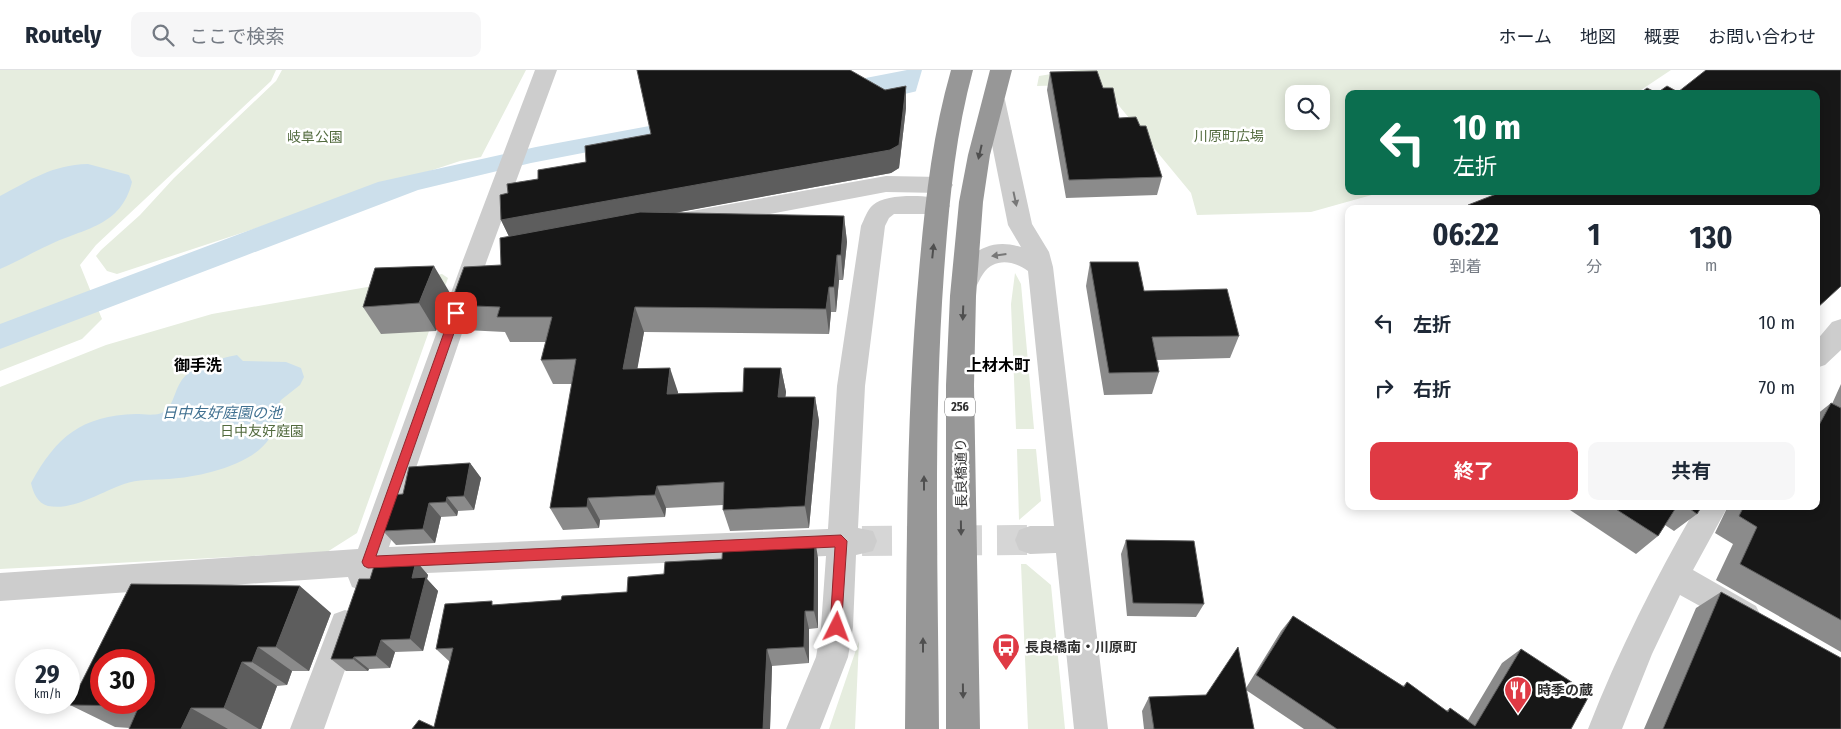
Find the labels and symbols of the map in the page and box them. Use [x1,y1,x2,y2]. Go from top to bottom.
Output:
park label: 川原町広場 [1194,128,1264,145]
park label: 岐阜公園 [287,129,343,146]
one-way arrow [976,144,984,160]
one-way arrow [1011,192,1019,207]
one-way arrow [930,242,938,258]
one-way arrow [990,251,1006,259]
pin [435,292,477,334]
one-way arrow [958,306,966,322]
district label: 御手洗 [174,356,222,375]
district label: 上材木町 [966,356,1030,375]
road number: 256 [945,398,975,417]
water label: 日中友好庭園の池 [162,404,284,422]
park label: 日中友好庭園 [220,423,304,440]
street label: 長良橋通り [952,438,971,508]
one-way arrow [920,475,928,491]
one-way arrow [957,520,965,536]
position arrow [810,600,862,652]
bus stop icon: 長良橋南・川原町 [991,632,1021,671]
one-way arrow [919,637,927,653]
place label: 長良橋南・川原町 [1025,639,1137,656]
speed limit sign: 30 [90,649,155,714]
restaurant icon: 時季の蔵 [1503,675,1533,714]
place label: 時季の蔵 [1537,682,1593,699]
one-way arrow [959,683,967,699]

